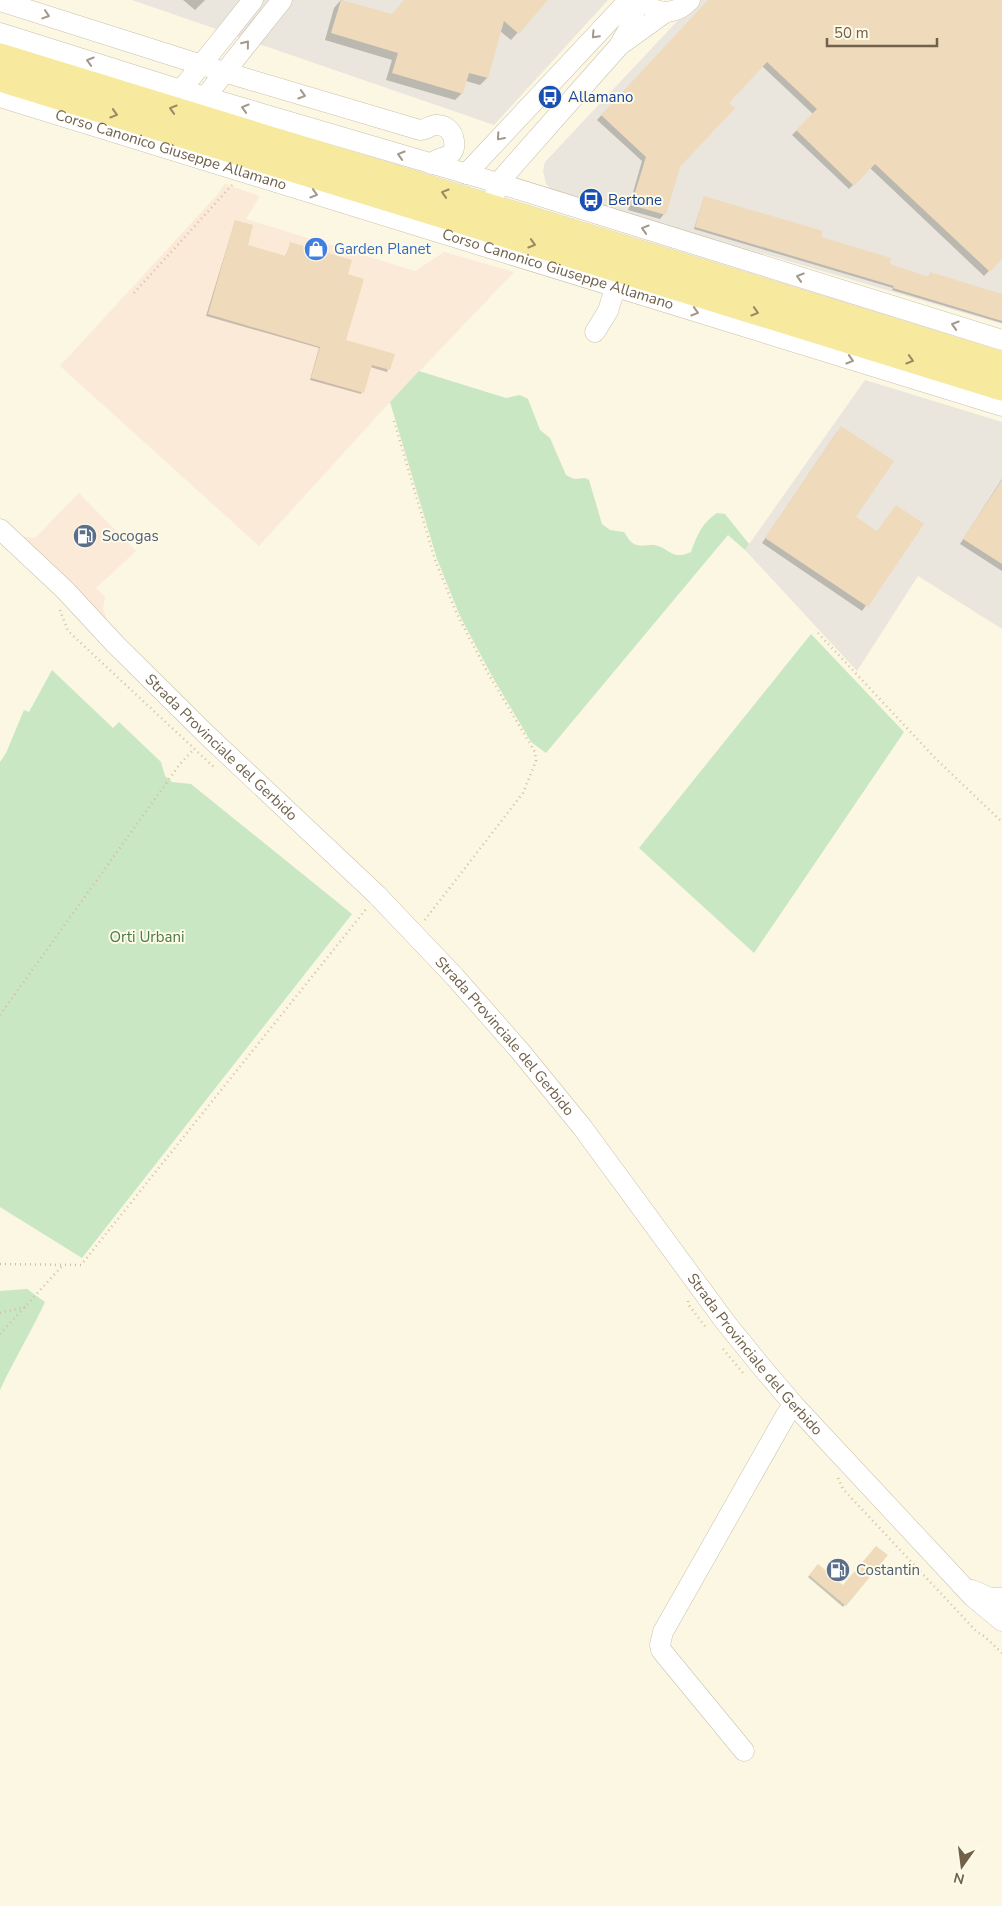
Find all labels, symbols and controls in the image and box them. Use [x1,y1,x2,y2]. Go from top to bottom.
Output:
one-way arrow [42,10,50,20]
scale bar [827,15,937,47]
text: 50 m [834,23,869,43]
one-way arrow [592,30,601,39]
one-way arrow [240,41,248,50]
one-way arrow [86,57,94,67]
bus stop icon: Allamano [537,84,563,110]
place label: Allamano [568,87,633,107]
one-way arrow [297,89,306,99]
one-way arrow [169,104,177,114]
one-way arrow [241,104,250,114]
street label: Corso Canonico Giuseppe Allamano [53,105,289,195]
one-way arrow [109,109,117,119]
one-way arrow [497,131,506,140]
one-way arrow [397,150,405,160]
bus stop icon: Bertone [578,187,604,213]
one-way arrow [309,189,318,199]
one-way arrow [441,189,450,199]
place label: Bertone [608,190,662,210]
street label: Corso Canonico Giuseppe Allamano [440,224,676,314]
one-way arrow [641,225,650,235]
shop icon: Garden Planet [303,236,329,262]
one-way arrow [528,238,536,248]
place label: Garden Planet [334,239,432,259]
one-way arrow [797,273,805,283]
one-way arrow [750,306,758,316]
one-way arrow [690,307,698,317]
one-way arrow [952,321,960,331]
one-way arrow [846,354,854,364]
one-way arrow [905,354,914,364]
fuel station icon: Socogas [72,523,98,549]
place label: Socogas [102,526,159,546]
street label: Strada Provinciale del Gerbido [141,669,302,825]
park label: Orti Urbani [110,927,184,947]
street label: Strada Provinciale del Gerbido [431,952,579,1120]
street label: Strada Provinciale del Gerbido [683,1269,827,1440]
fuel station icon: Costantin [825,1557,851,1583]
place label: Costantin [856,1560,920,1580]
north arrow [937,1841,987,1891]
text: N [952,1868,966,1889]

